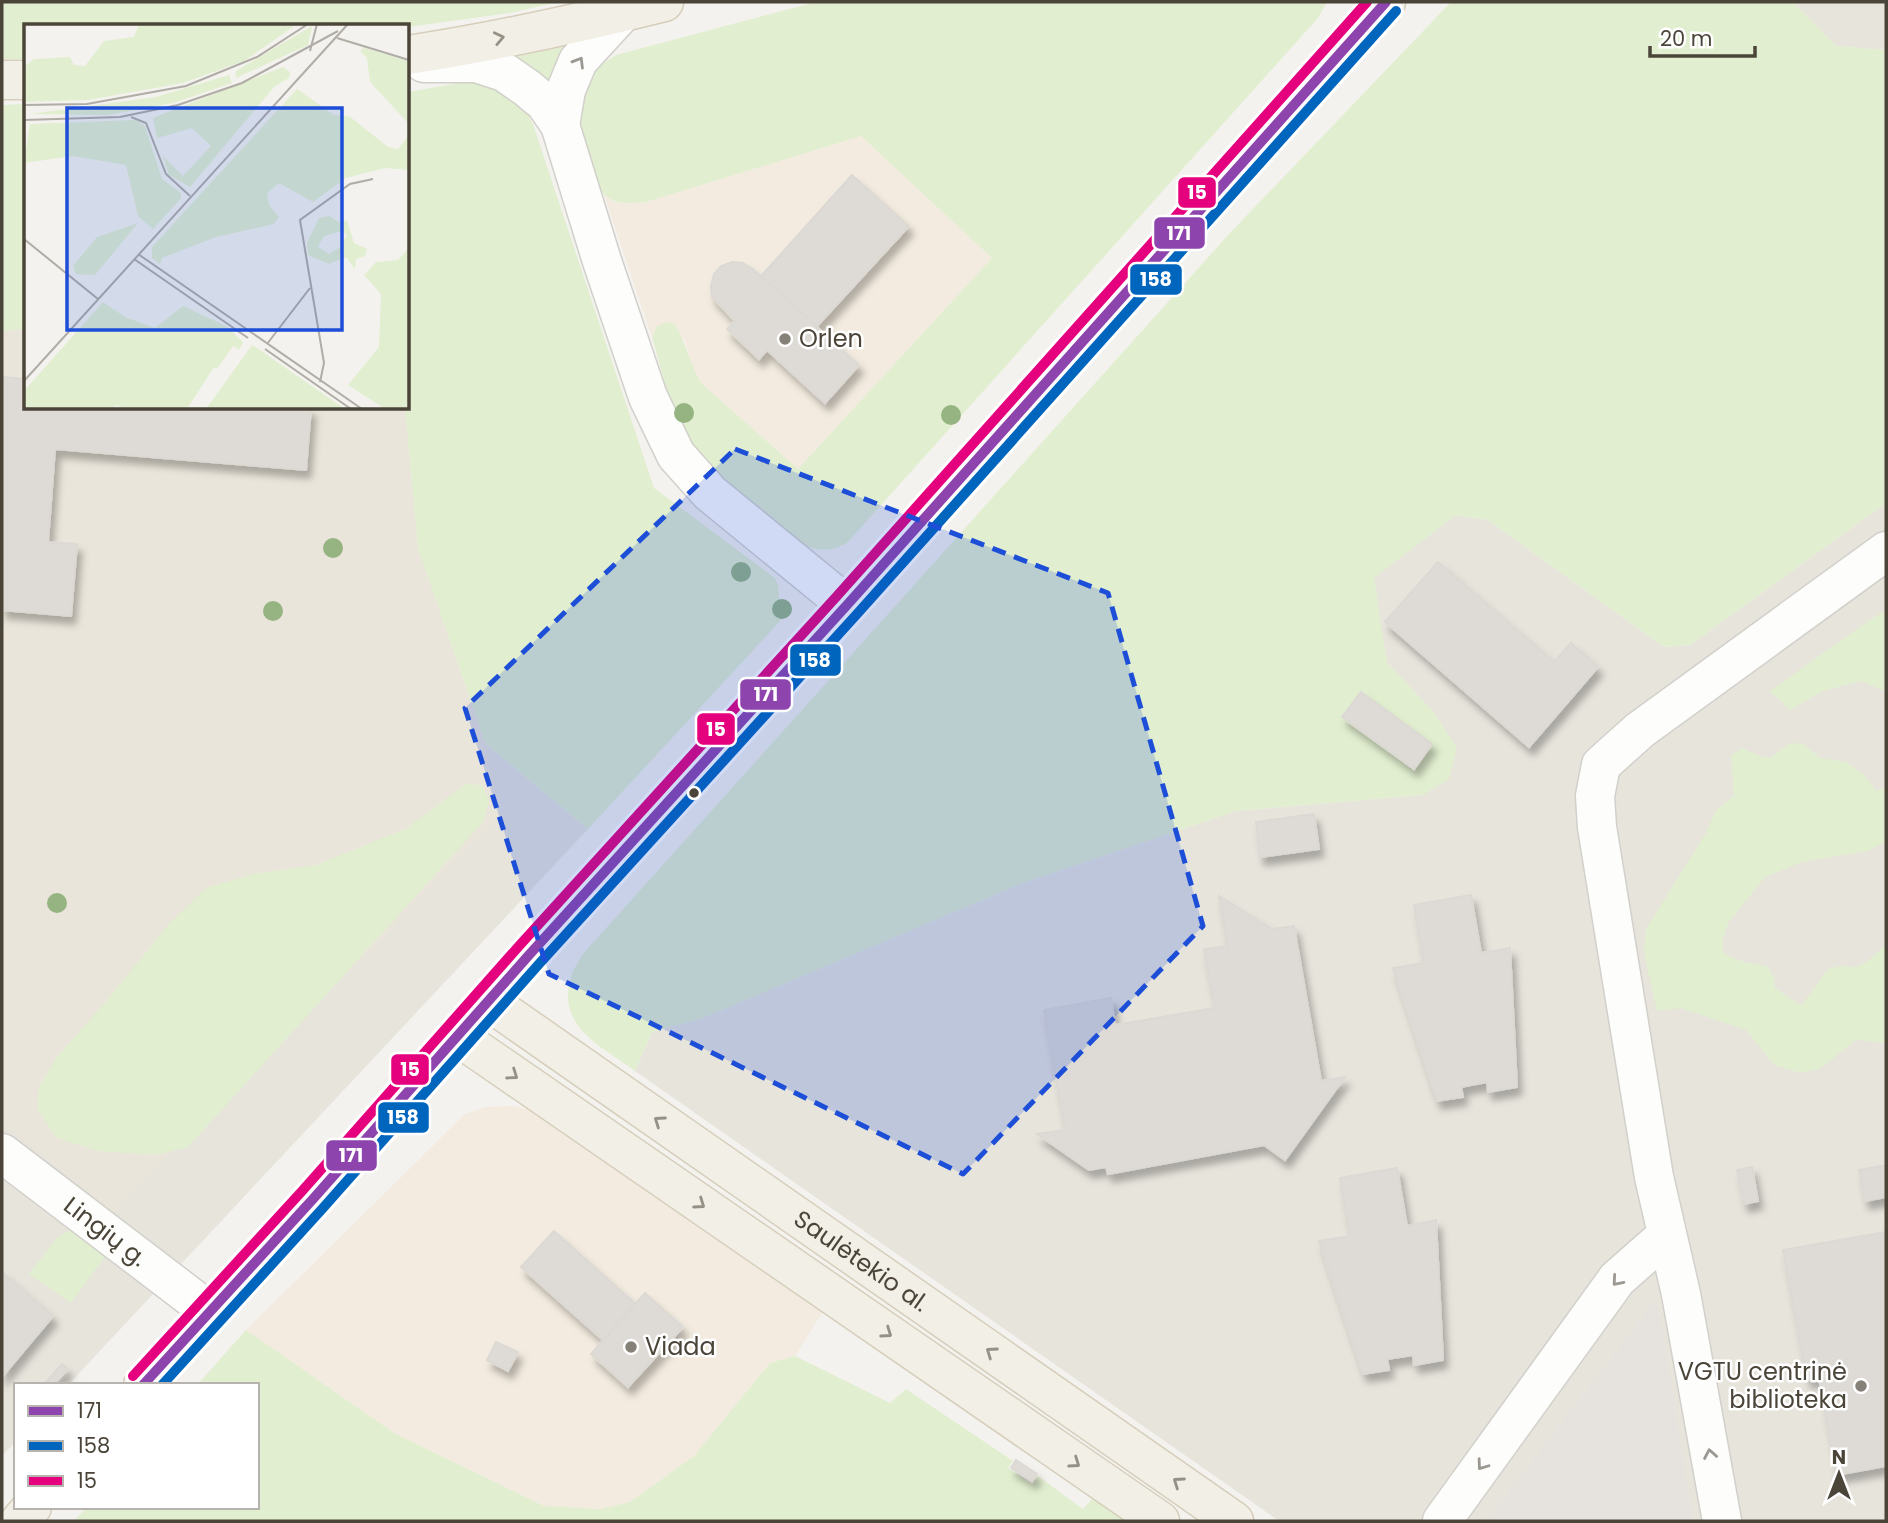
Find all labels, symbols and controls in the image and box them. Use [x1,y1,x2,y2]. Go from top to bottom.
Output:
scale bar [1650,14,1755,58]
inset map [24,24,410,410]
text: 20 m [1660,24,1713,53]
one-way arrow [493,32,505,47]
one-way arrow [571,57,584,70]
line badge: 15 [1177,176,1217,209]
text: 15 [1187,179,1207,206]
line badge: 171 [1153,216,1206,250]
text: 171 [1167,220,1191,247]
line badge: 158 [1129,263,1183,296]
text: 158 [1140,266,1172,293]
place label: Orlen [799,322,863,355]
marker: Orlen [777,331,793,347]
line badge: 158 [789,643,842,677]
text: 158 [799,647,831,674]
line badge: 171 [739,678,792,711]
text: 171 [754,681,778,708]
line badge: 15 [696,712,736,746]
text: 15 [706,716,726,743]
unlabelled marker [687,786,701,800]
line badge: 15 [390,1053,430,1086]
text: 15 [400,1056,420,1083]
one-way arrow [505,1067,518,1079]
line badge: 158 [377,1101,430,1134]
text: 158 [387,1104,419,1131]
one-way arrow [654,1117,667,1129]
line badge: 171 [325,1139,378,1172]
text: 171 [339,1142,363,1169]
street label: Lingių g. [57,1189,154,1274]
one-way arrow [692,1196,705,1208]
street label: Saulėtekio al. [788,1202,936,1319]
one-way arrow [1613,1273,1625,1286]
one-way arrow [879,1325,892,1337]
place label: Viada [645,1330,716,1363]
marker: Viada [623,1339,639,1355]
one-way arrow [986,1348,999,1360]
place label: VGTU centrinė biblioteka [1678,1355,1847,1416]
marker: VGTU centrinė biblioteka [1853,1378,1869,1394]
legend [14,1383,259,1509]
text: 171 [77,1396,102,1425]
text: 158 [77,1431,110,1460]
north arrow [1804,1439,1874,1509]
text: N [1832,1444,1846,1471]
one-way arrow [1703,1448,1718,1460]
one-way arrow [1067,1454,1080,1467]
one-way arrow [1478,1457,1491,1470]
text: 15 [77,1466,97,1495]
one-way arrow [1173,1478,1186,1490]

